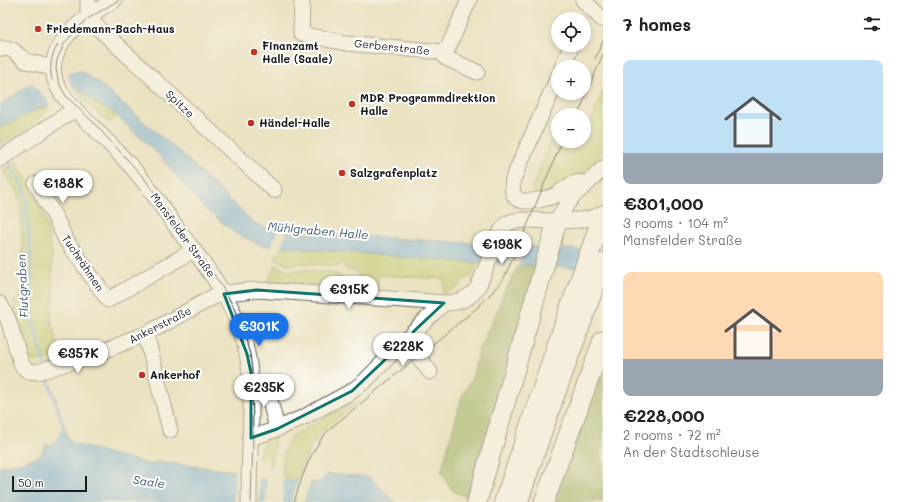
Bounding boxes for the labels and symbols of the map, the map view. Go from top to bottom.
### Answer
place label: Friedemann-Bach-Haus [46,21,175,36]
marker: Friedemann-Bach-Haus [33,24,43,34]
street label: Gerberstraße [353,35,431,58]
place label: Finanzamt Halle (Saale) [262,38,332,66]
marker: Finanzamt Halle (Saale) [249,47,259,57]
street label: Spitze [163,87,198,121]
place label: MDR Programmdirektion Halle [360,90,495,118]
marker: MDR Programmdirektion Halle [347,99,357,109]
place label: Händel-Halle [259,115,331,130]
marker: Händel-Halle [246,118,256,128]
place label: Salzgrafenplatz [350,165,437,180]
marker: Salzgrafenplatz [337,168,347,178]
pin: €188K [35,170,91,204]
street label: Mansfelder Straße [148,189,219,280]
water label: Mühlgraben Halle [267,218,369,242]
pin: €198K [474,231,530,265]
street label: Tuchrähmen [59,232,108,294]
water label: Flutgraben [12,253,32,318]
pin: €315K [321,276,377,310]
street label: Ankerstraße [126,302,194,347]
pin: €301K [231,313,287,347]
pin: €228K [375,333,431,367]
pin: €357K [50,340,106,374]
place label: Ankerhof [150,367,200,382]
marker: Ankerhof [137,370,147,380]
pin: €235K [236,374,292,408]
water label: Saale [132,471,166,491]
scale bar [12,474,87,493]

